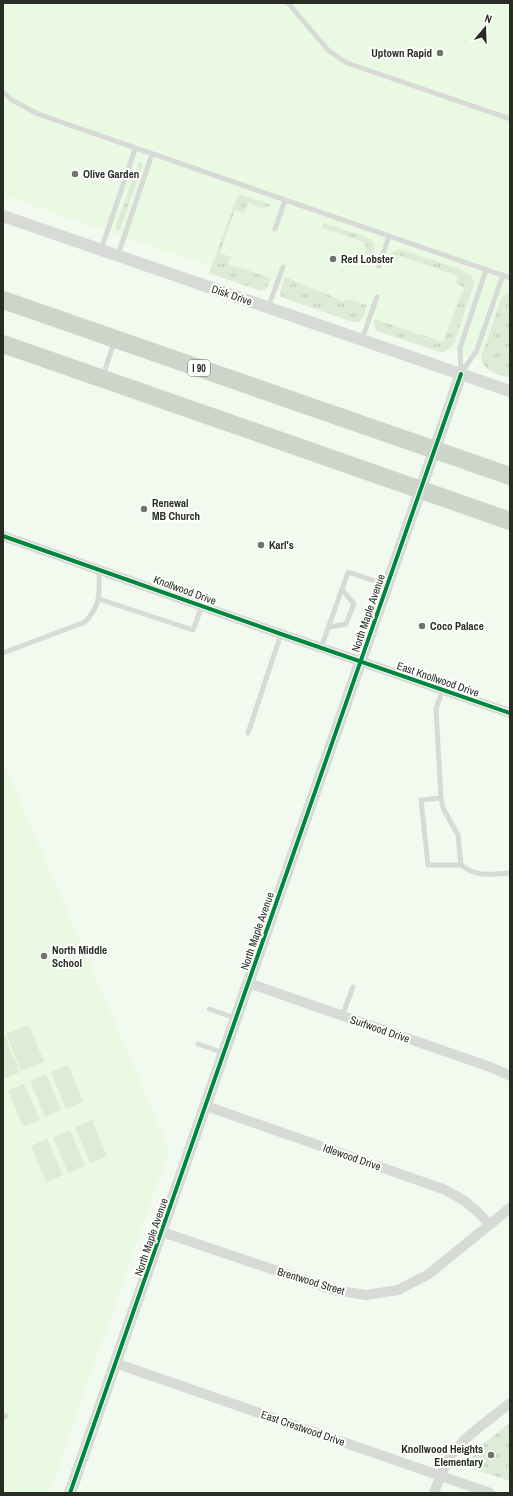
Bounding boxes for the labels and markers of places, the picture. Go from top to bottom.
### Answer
place label: Uptown Rapid [371,46,432,60]
marker: Uptown Rapid [435,48,445,58]
place label: Olive Garden [83,167,139,181]
marker: Olive Garden [70,169,80,179]
place label: Red Lobster [341,252,394,266]
marker: Red Lobster [328,254,338,264]
place label: Renewal MB Church [152,496,200,523]
marker: Renewal MB Church [139,504,149,514]
place label: Karl's [269,538,294,552]
marker: Karl's [256,540,266,550]
place label: Coco Palace [430,619,484,633]
marker: Coco Palace [417,621,427,631]
place label: North Middle School [52,943,107,970]
marker: North Middle School [39,951,49,961]
place label: Knollwood Heights Elementary [401,1442,483,1469]
marker: Knollwood Heights Elementary [486,1450,496,1460]

